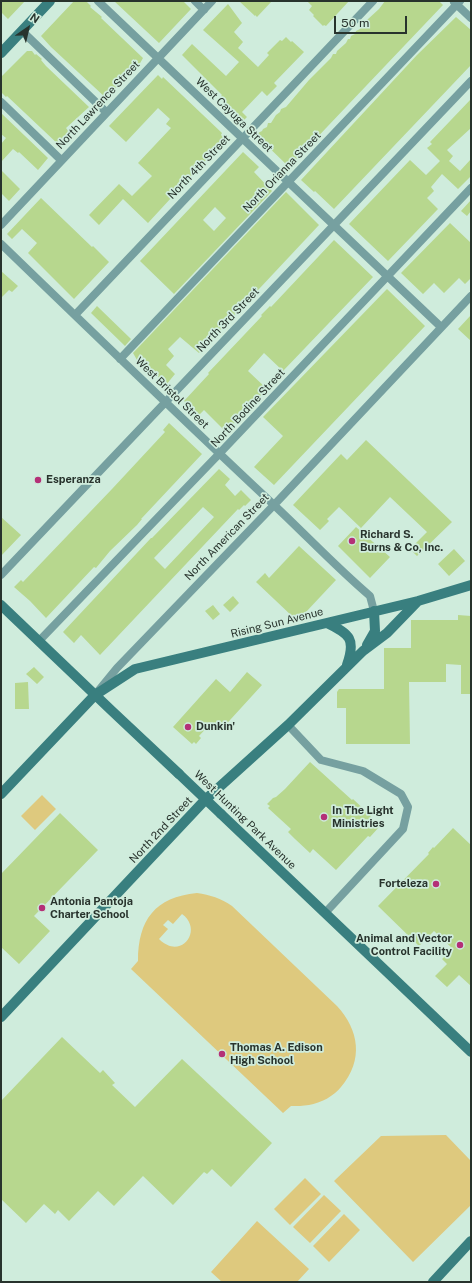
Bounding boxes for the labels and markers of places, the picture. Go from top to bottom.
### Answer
place label: Esperanza [46,473,101,487]
marker: Esperanza [33,475,43,485]
place label: Richard S. Burns & Co, Inc. [360,528,443,554]
marker: Richard S. Burns & Co, Inc. [347,536,357,546]
place label: Dunkin' [196,720,235,734]
marker: Dunkin' [183,722,193,732]
place label: In The Light Ministries [332,804,394,830]
marker: In The Light Ministries [319,812,329,822]
place label: Forteleza [379,877,428,891]
marker: Forteleza [431,879,441,889]
place label: Antonia Pantoja Charter School [50,895,133,921]
marker: Antonia Pantoja Charter School [37,903,47,913]
place label: Animal and Vector Control Facility [356,932,452,958]
marker: Animal and Vector Control Facility [455,940,465,950]
place label: Thomas A. Edison High School [230,1041,323,1067]
marker: Thomas A. Edison High School [217,1049,227,1059]

